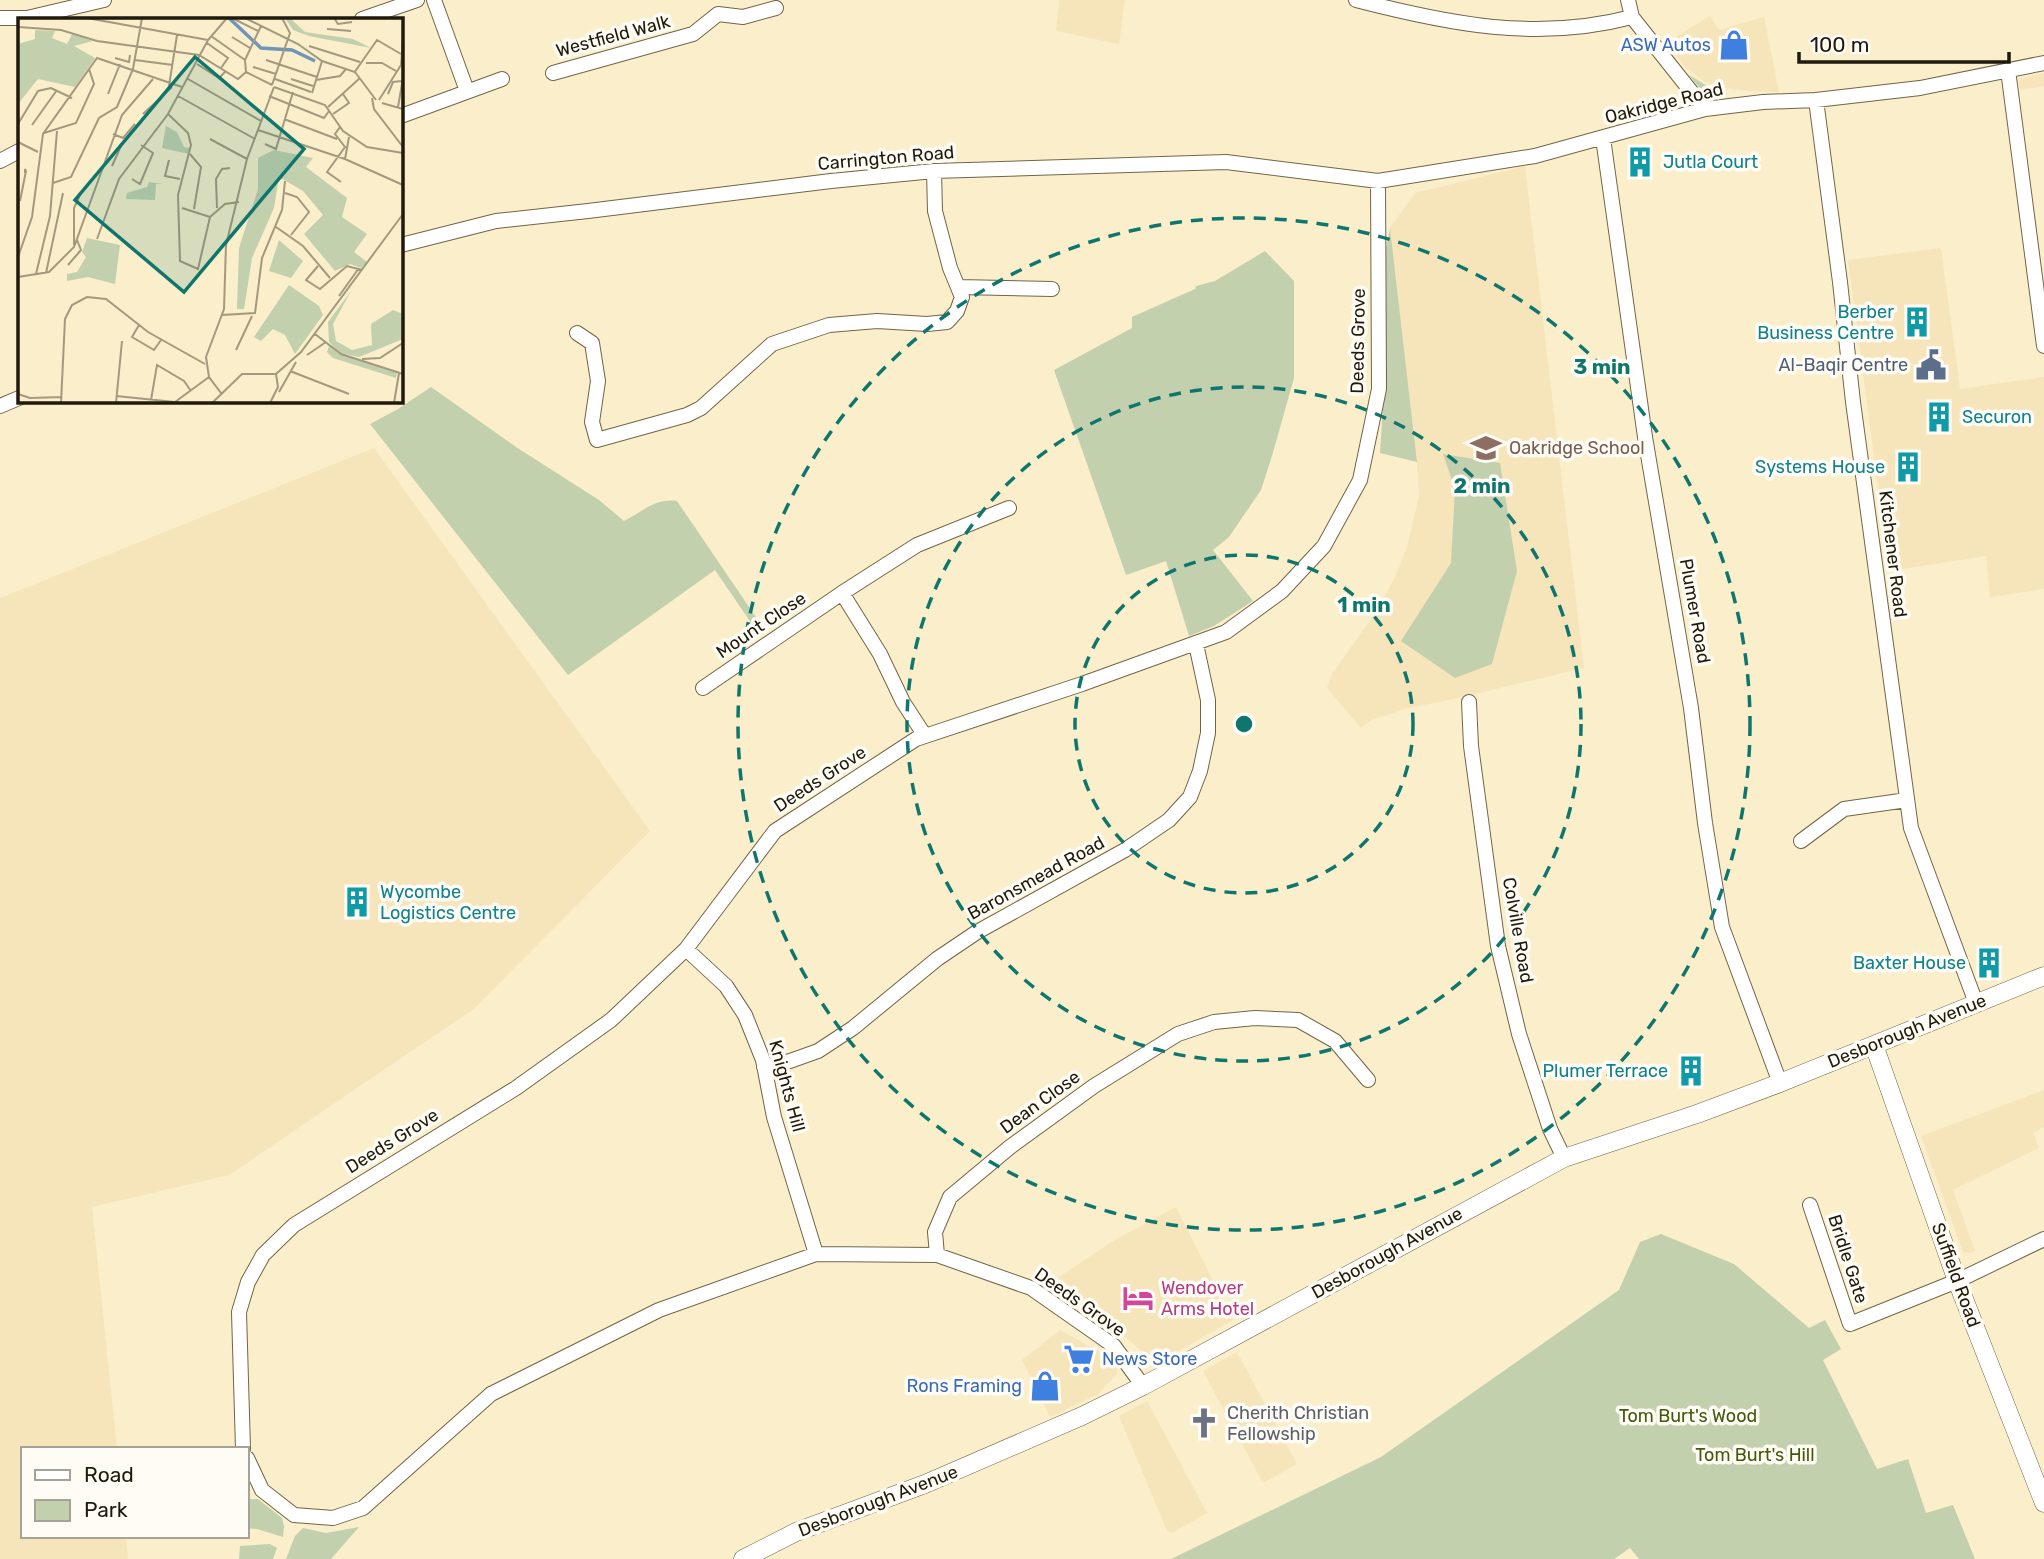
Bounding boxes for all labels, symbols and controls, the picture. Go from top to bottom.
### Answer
street label: Westfield Walk [554,10,673,62]
inset map [18,18,402,402]
scale bar [1799,21,2009,65]
shop icon: ASW Autos [1717,28,1751,62]
text: 100 m [1810,32,1869,57]
place label: ASW Autos [1621,34,1711,56]
street label: Oakridge Road [1603,78,1725,128]
street label: Carrington Road [817,141,955,175]
building icon: Jutla Court [1623,145,1657,179]
place label: Jutla Court [1663,151,1758,173]
street label: Deeds Grove [1346,288,1370,394]
place label: Berber Business Centre [1757,301,1894,344]
building icon: Berber Business Centre [1900,305,1934,339]
public building icon: Al-Baqir Centre [1914,348,1948,382]
text: 3 min [1573,354,1631,379]
place label: Al-Baqir Centre [1778,354,1908,376]
building icon: Securon [1922,400,1956,434]
place label: Securon [1962,406,2032,428]
school or university icon: Oakridge School [1469,431,1503,465]
place label: Oakridge School [1509,437,1645,459]
building icon: Systems House [1891,450,1925,484]
place label: Systems House [1755,456,1885,478]
text: 2 min [1454,473,1510,498]
street label: Kitchener Road [1874,489,1912,619]
street label: Plumer Road [1675,557,1715,665]
street label: Mount Close [712,587,810,663]
text: 1 min [1337,592,1391,617]
centre of rings [1232,712,1256,736]
street label: Deeds Grove [770,741,870,817]
street label: Baronsmead Road [964,831,1108,925]
street label: Colville Road [1498,875,1538,985]
place label: Wycombe Logistics Centre [380,881,516,924]
building icon: Wycombe Logistics Centre [340,885,374,919]
building icon: Baxter House [1972,946,2006,980]
place label: Baxter House [1853,952,1966,974]
street label: Desborough Avenue [1824,989,1990,1073]
street label: Knights Hill [764,1038,810,1134]
building icon: Plumer Terrace [1674,1054,1708,1088]
place label: Plumer Terrace [1543,1060,1668,1082]
street label: Dean Close [996,1066,1084,1138]
street label: Deeds Grove [341,1104,443,1178]
street label: Desborough Avenue [1308,1202,1466,1304]
street label: Bridle Gate [1823,1212,1873,1306]
street label: Suffield Road [1927,1220,1985,1330]
street label: Deeds Grove [1030,1263,1130,1341]
place label: Wendover Arms Hotel [1161,1277,1254,1320]
hotel icon: Wendover Arms Hotel [1121,1281,1155,1315]
supermarket icon: News Store [1062,1342,1096,1376]
place label: News Store [1102,1348,1197,1370]
shop icon: Rons Framing [1028,1369,1062,1403]
place label: Rons Framing [907,1375,1022,1397]
place label: Cherith Christian Fellowship [1227,1402,1369,1445]
park label: Tom Burt's Wood [1619,1405,1757,1427]
church icon: Cherith Christian Fellowship [1187,1406,1221,1440]
park label: Tom Burt's Hill [1695,1444,1815,1466]
legend [21,1447,248,1538]
street label: Desborough Avenue [795,1460,961,1542]
text: Road [84,1462,134,1487]
text: Park [84,1497,128,1522]

